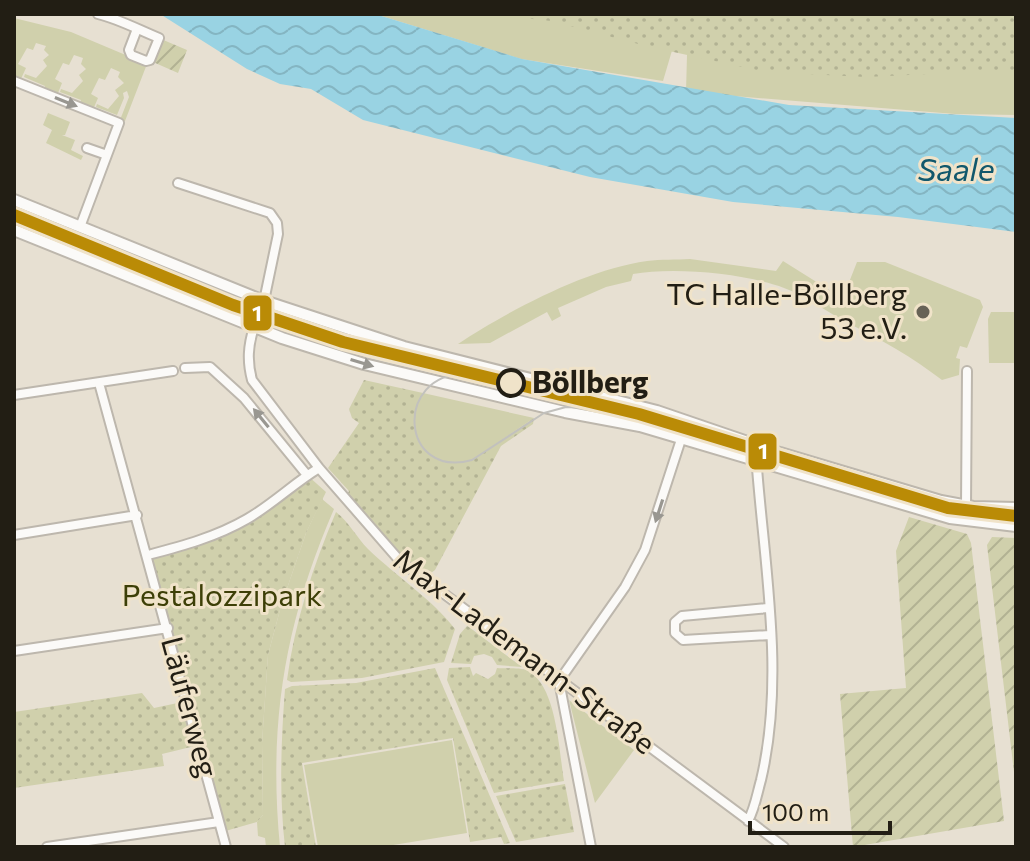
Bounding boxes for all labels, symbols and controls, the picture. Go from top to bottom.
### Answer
one-way arrow [54,96,78,109]
water label: Saale [917,148,995,188]
place label: TC Halle-Böllberg 53 e.V. [666,274,907,345]
line badge: 1 [242,294,273,332]
text: 1 [252,299,262,326]
marker: TC Halle-Böllberg 53 e.V. [914,303,932,321]
one-way arrow [350,357,374,370]
place label: Böllberg [532,362,649,399]
marker: Böllberg [497,369,525,397]
one-way arrow [253,409,270,429]
line badge: 1 [747,432,778,471]
text: 1 [758,437,768,464]
one-way arrow [652,500,664,524]
street label: Max-Lademann-Straße [387,540,664,760]
park label: Pestalozzipark [122,575,322,612]
street label: Läuferweg [155,632,228,781]
scale bar [750,785,890,835]
text: 100 m [762,797,829,826]

